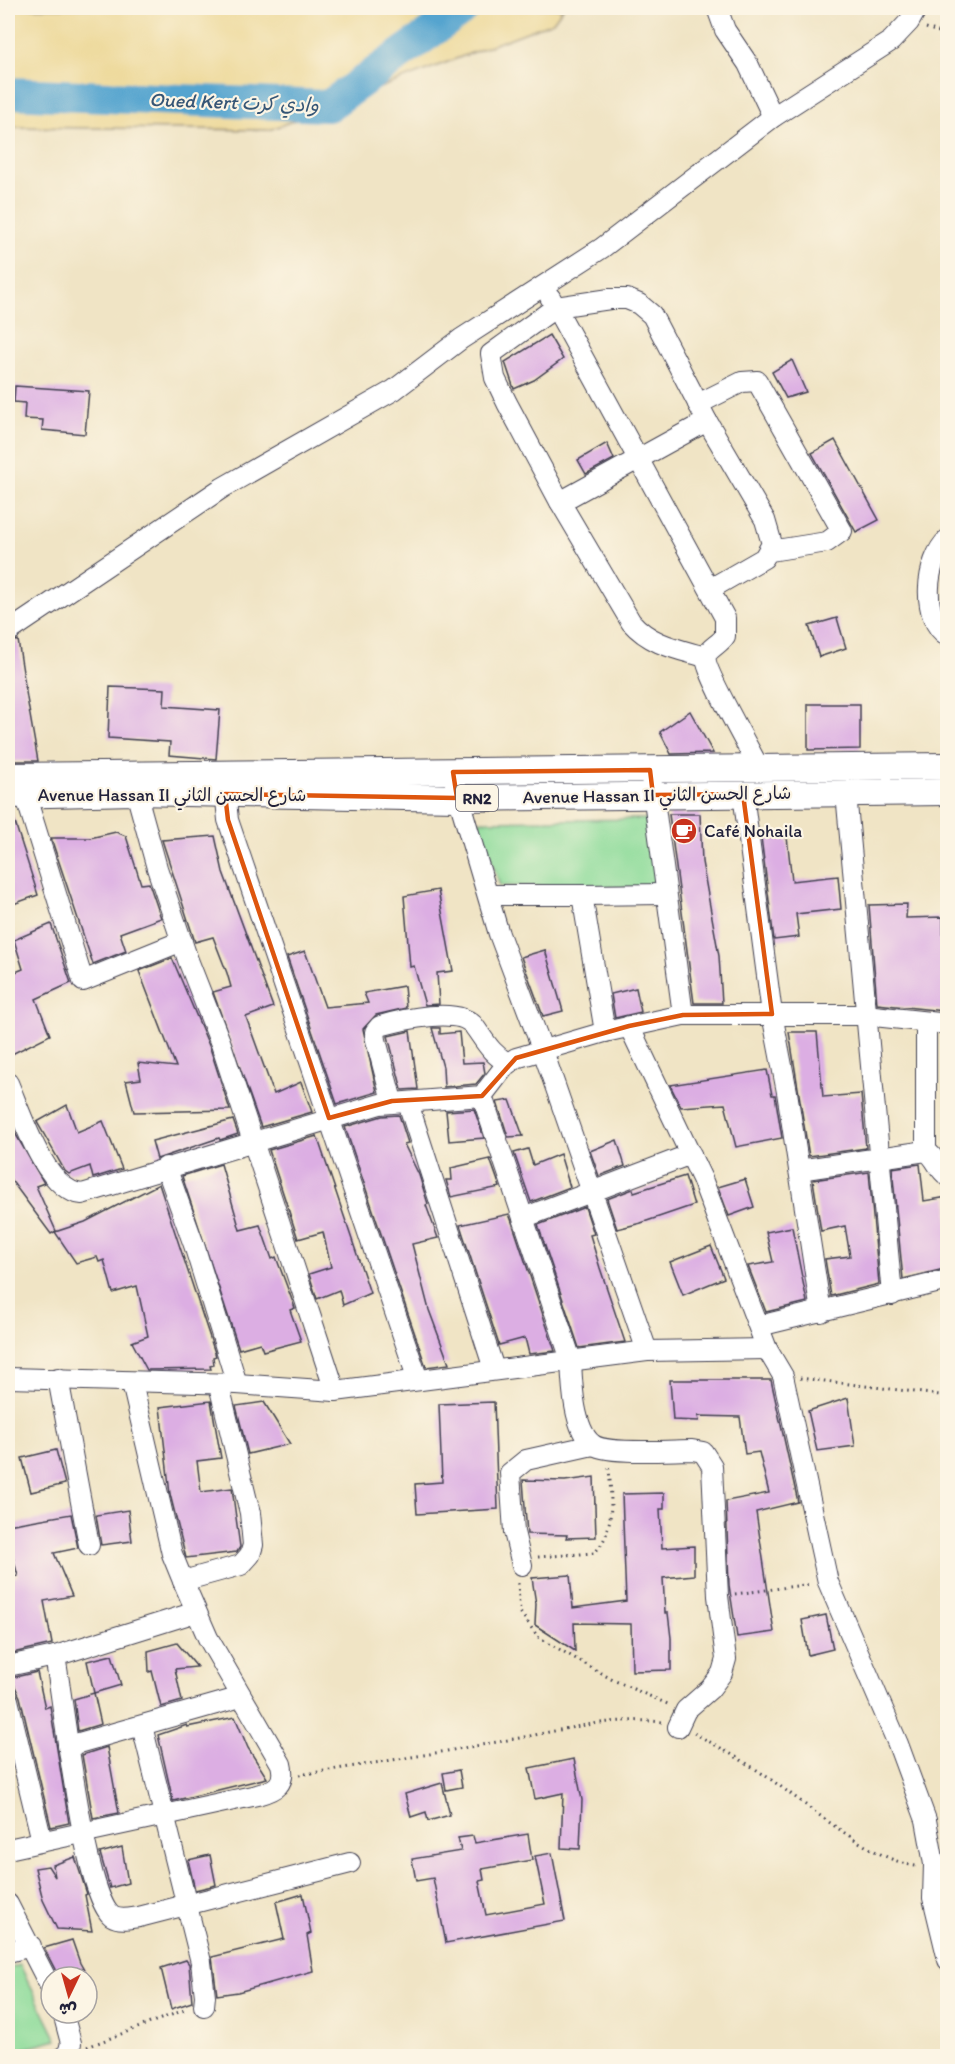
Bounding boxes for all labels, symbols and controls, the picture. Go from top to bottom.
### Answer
water label: Oued Kert وادي كرت [149,87,320,120]
street label: Avenue Hassan II شارع الحسن الثاني [522,782,792,813]
street label: Avenue Hassan II شارع الحسن الثاني [38,784,306,811]
road number: RN2 [456,785,498,811]
cafe icon: Café Nohaila [669,816,699,846]
place label: Café Nohaila [704,820,802,842]
north arrow [39,1965,99,2025]
text: ش [58,1999,77,2020]

